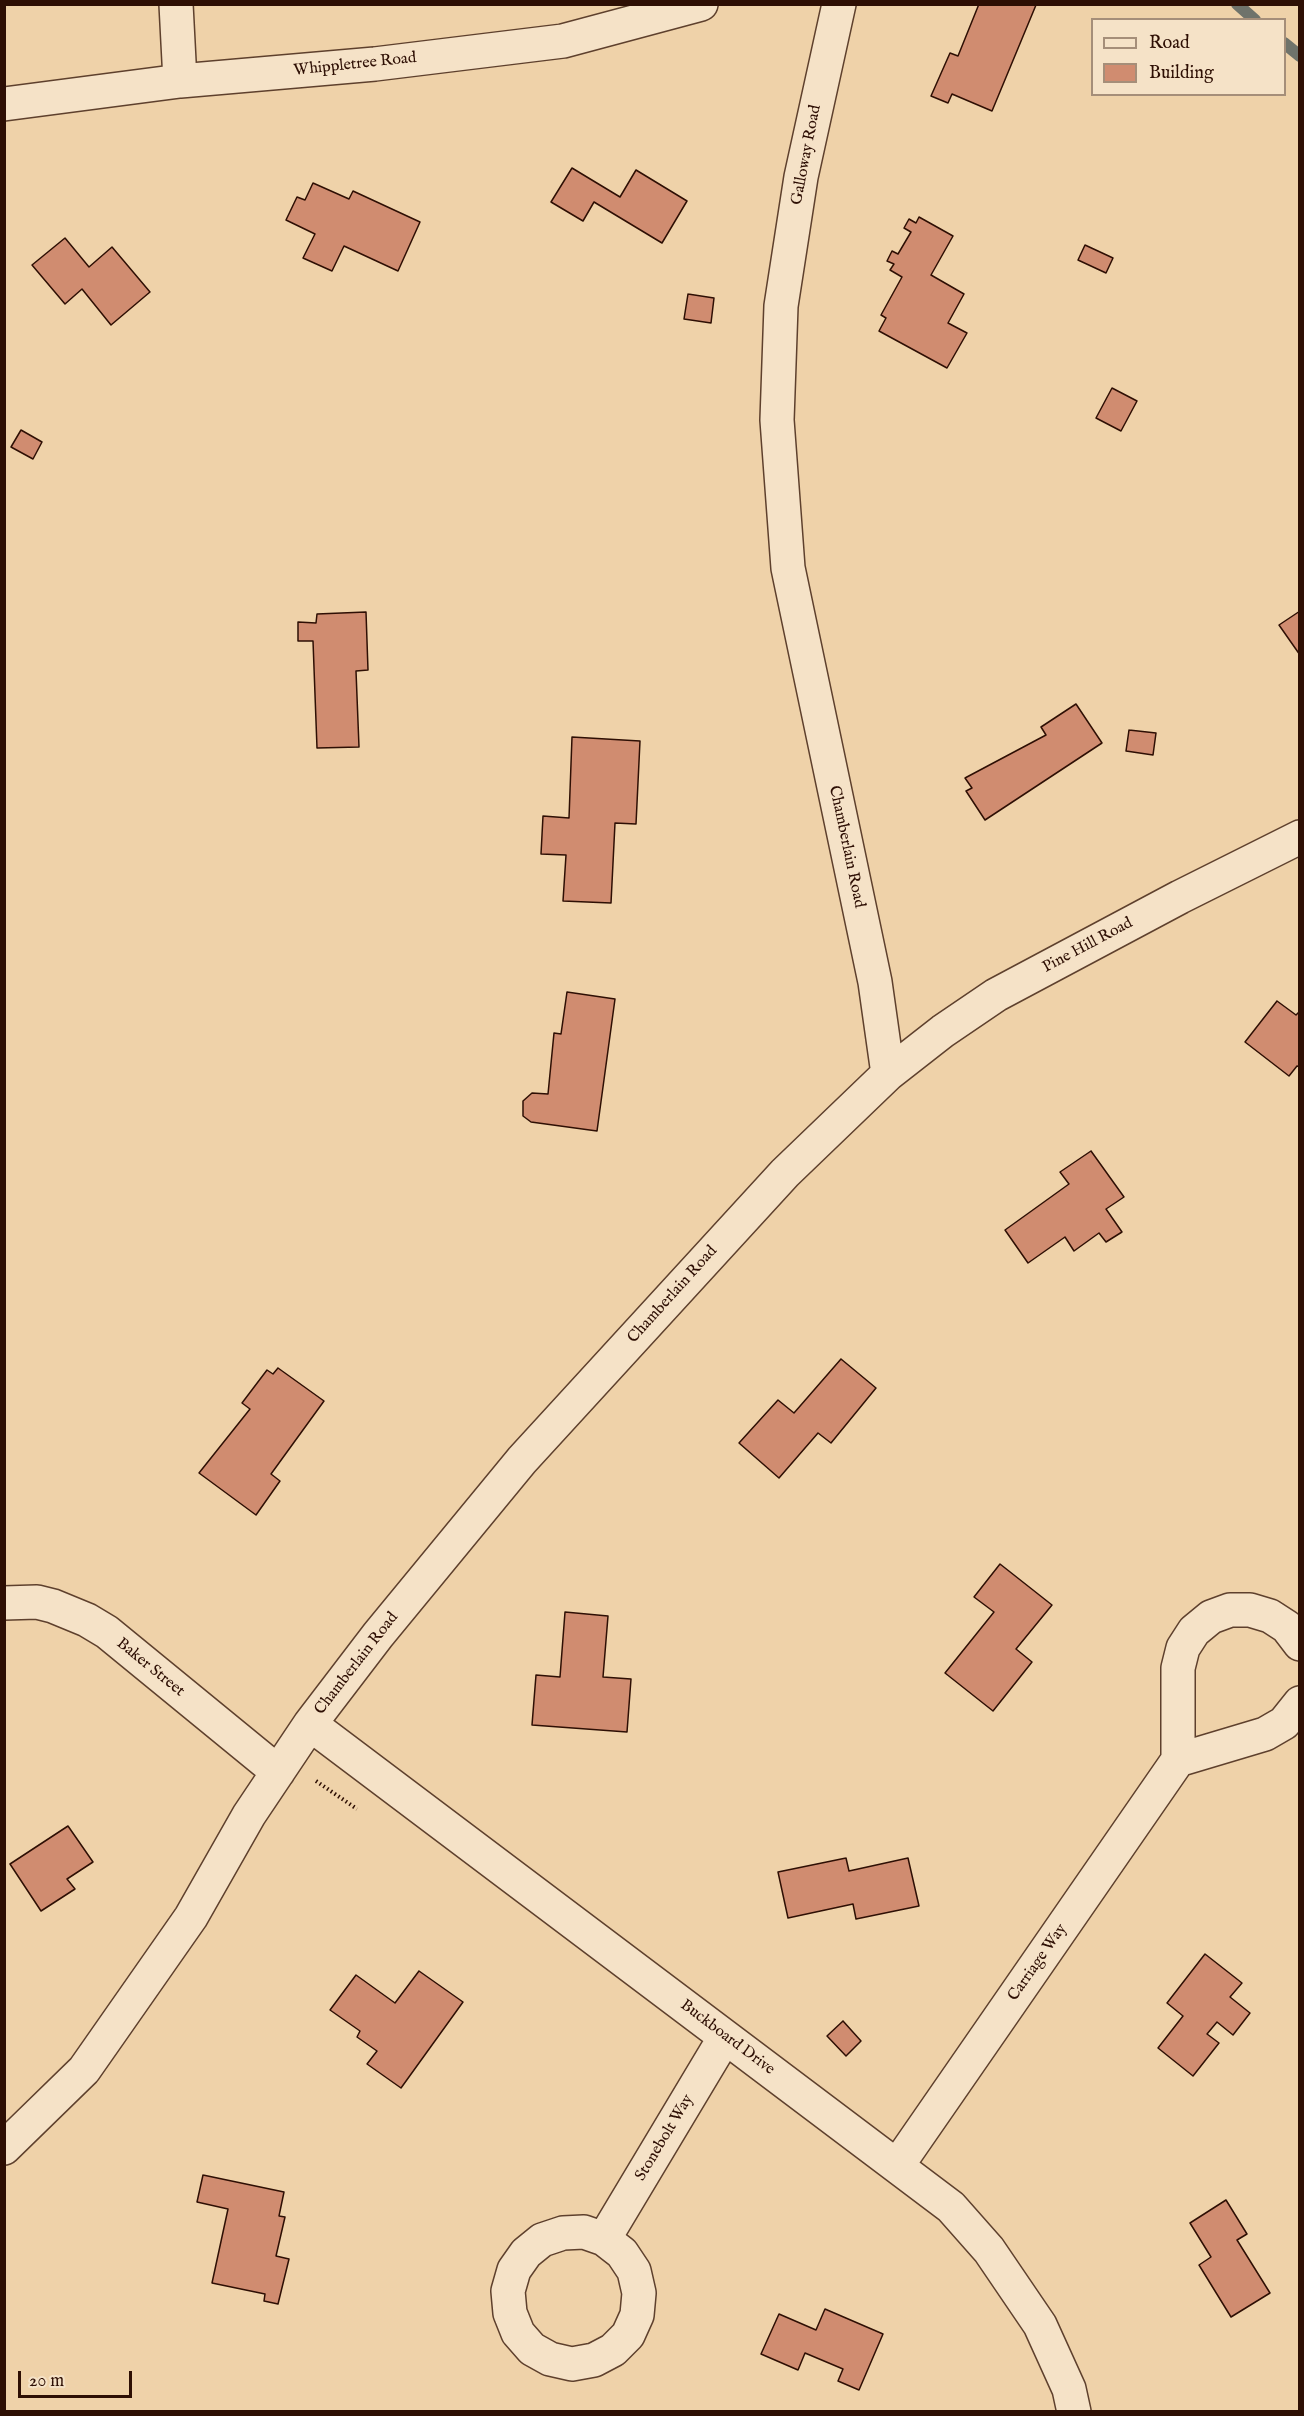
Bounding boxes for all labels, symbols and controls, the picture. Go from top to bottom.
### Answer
legend [1091,18,1286,96]
text: Road [1149,32,1190,55]
street label: Whippletree Road [293,49,417,81]
text: Building [1149,62,1214,85]
street label: Galloway Road [788,103,826,207]
street label: Chamberlain Road [824,784,868,910]
street label: Pine Hill Road [1040,914,1136,978]
street label: Chamberlain Road [624,1242,722,1348]
street label: Chamberlain Road [311,1609,403,1719]
street label: Baker Street [112,1635,188,1701]
street label: Carriage Way [1004,1921,1072,2005]
street label: Buckboard Drive [676,1996,778,2080]
street label: Stonebolt Way [632,2091,698,2185]
scale bar [21,2359,135,2397]
text: 20 m [29,2370,64,2393]

